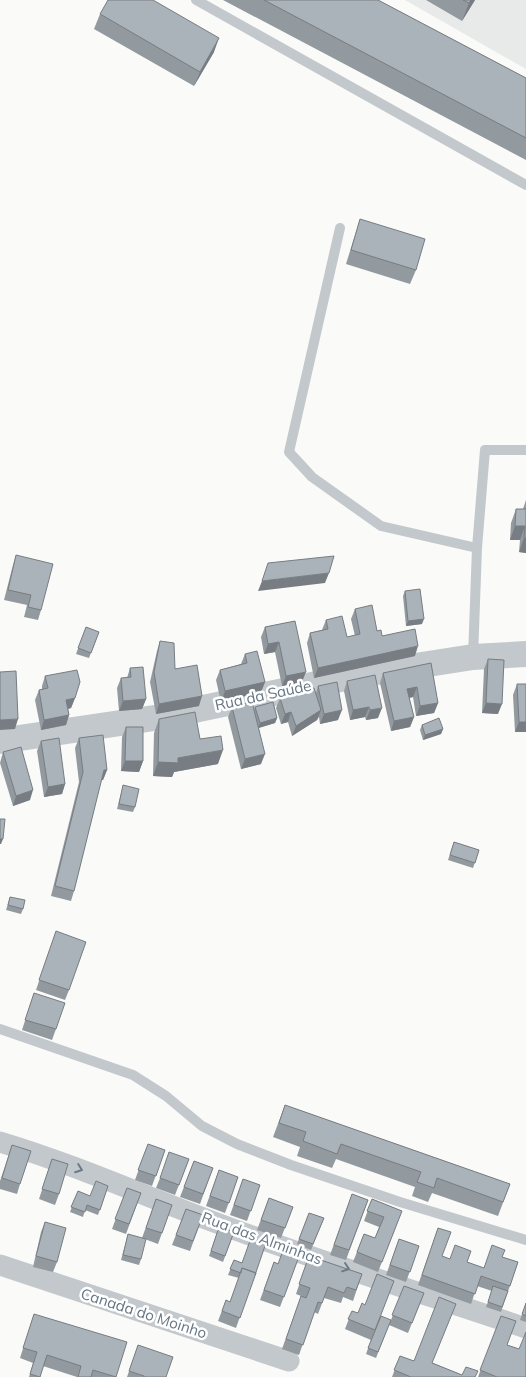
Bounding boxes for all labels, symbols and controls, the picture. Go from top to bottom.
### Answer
street label: Rua da Saúde [213,676,313,714]
one-way arrow [74,1163,83,1173]
street label: Rua das Alminhas [199,1207,325,1269]
one-way arrow [342,1262,350,1272]
street label: Canada do Moinho [79,1284,209,1342]

